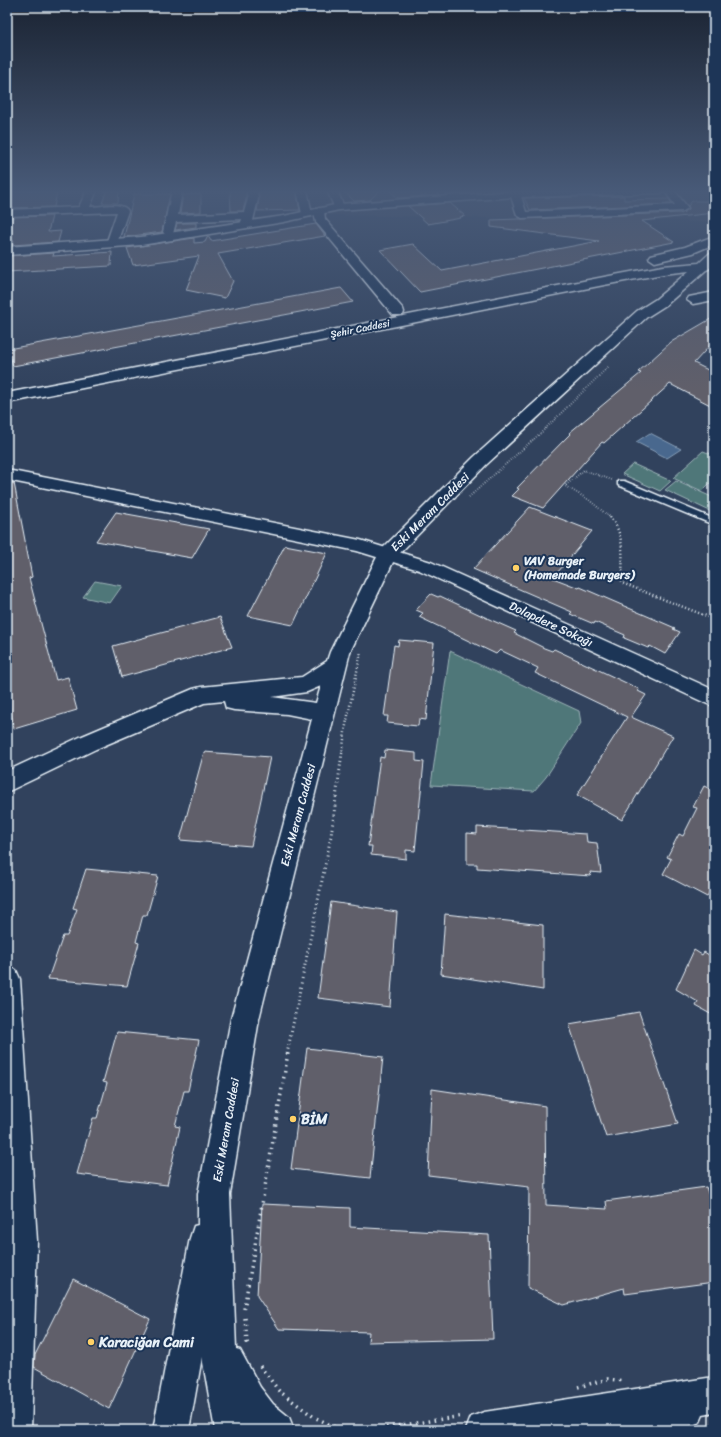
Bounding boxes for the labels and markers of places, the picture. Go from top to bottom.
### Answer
place label: VAV Burger (Homemade Burgers) [524,550,635,586]
marker: VAV Burger (Homemade Burgers) [511,563,521,573]
place label: BİM [301,1107,328,1132]
marker: BİM [288,1114,298,1124]
place label: Karaciğan Cami [98,1330,195,1355]
marker: Karaciğan Cami [86,1337,96,1347]

